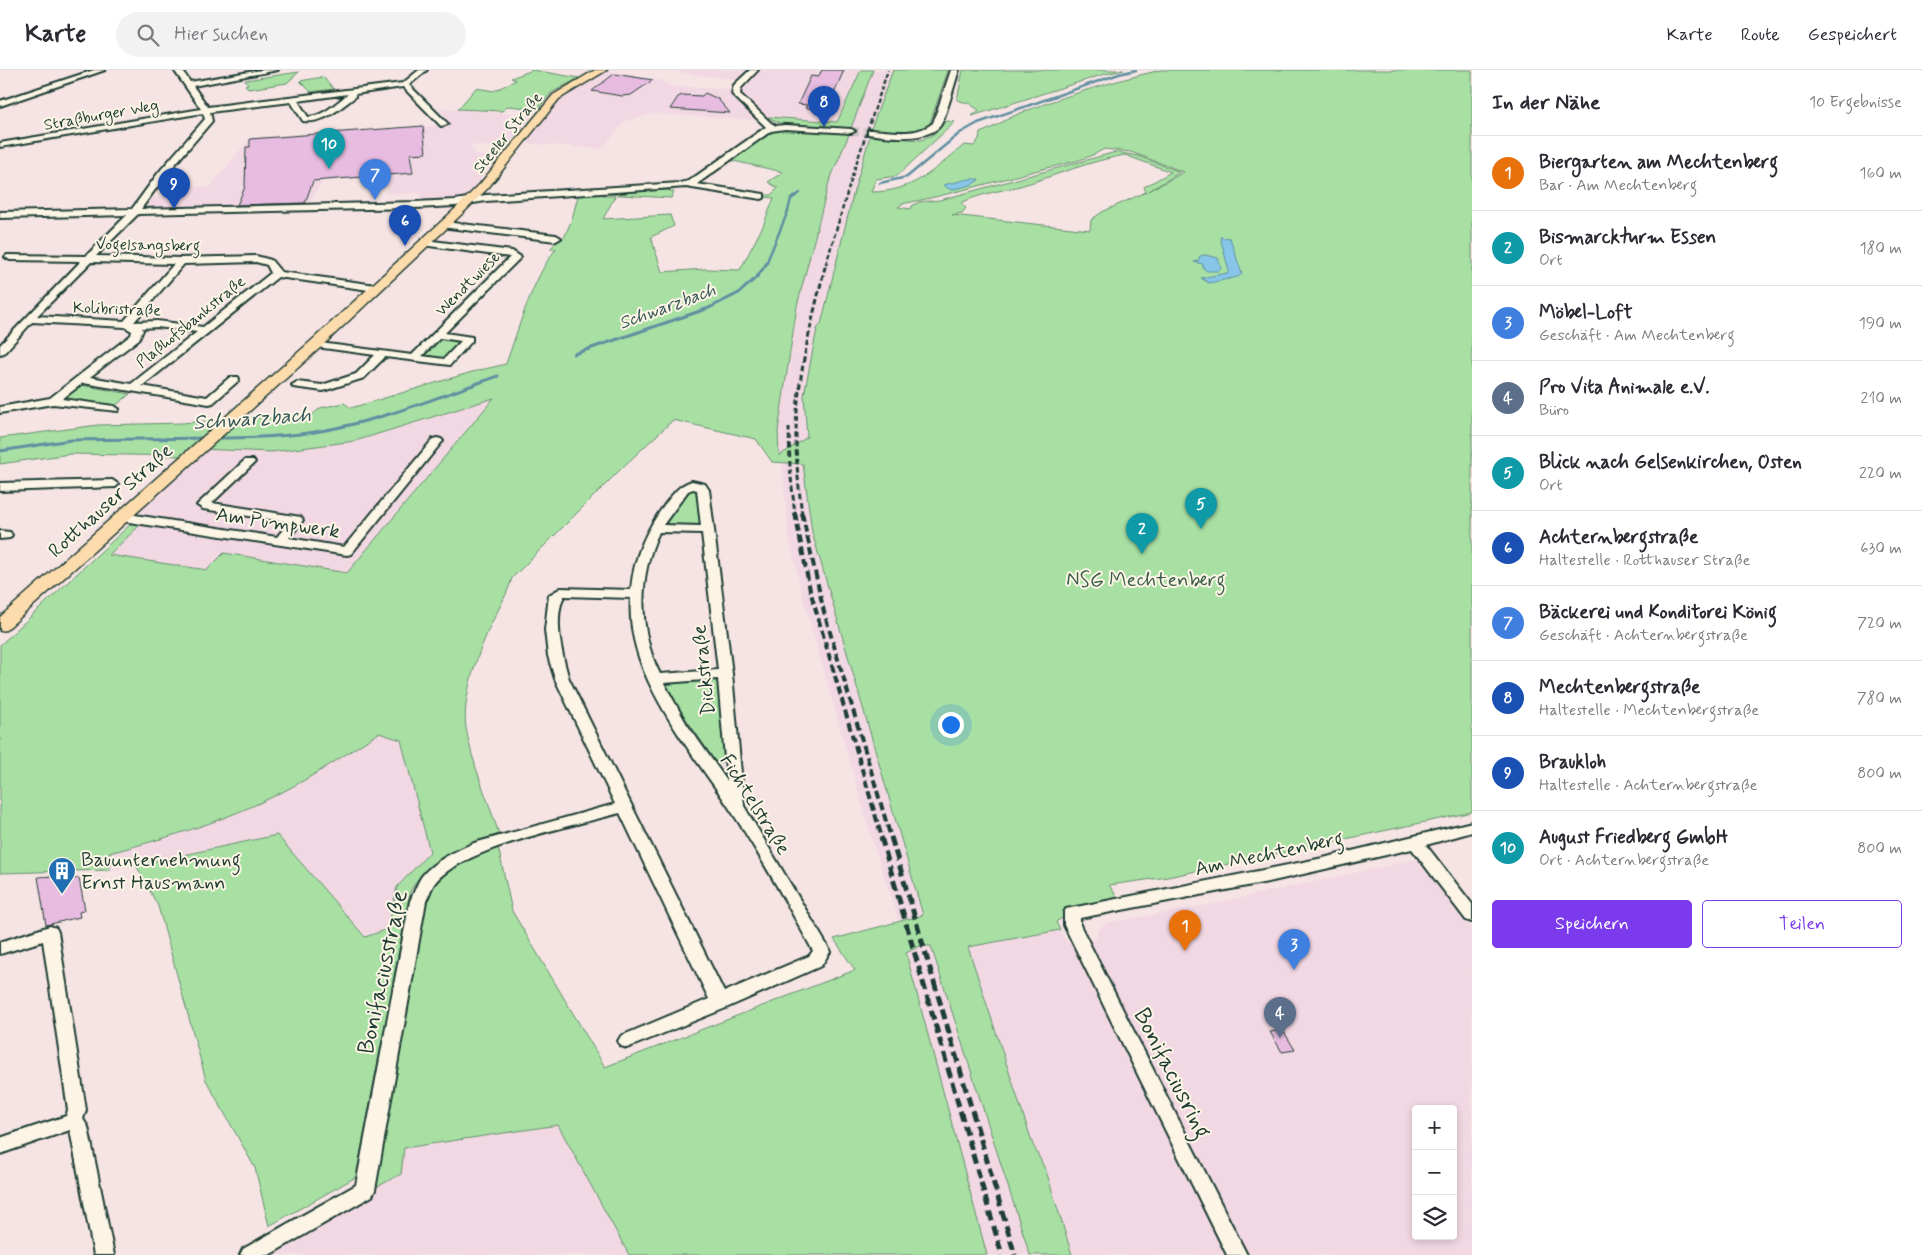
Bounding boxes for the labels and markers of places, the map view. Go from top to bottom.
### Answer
pin: 8 [808,86,840,127]
pin: 10 [313,128,345,169]
pin: 7 [359,159,391,200]
pin: 9 [158,168,190,209]
pin: 6 [389,205,421,246]
pin: 5 [1185,488,1217,529]
pin: 2 [1126,513,1158,554]
place label: Bauunternehmung Ernst Hausmann [81,847,241,897]
building icon: Bauunternehmung Ernst Hausmann [47,856,77,895]
pin: 1 [1169,910,1201,951]
pin: 3 [1278,929,1310,970]
pin: 4 [1264,997,1296,1038]

